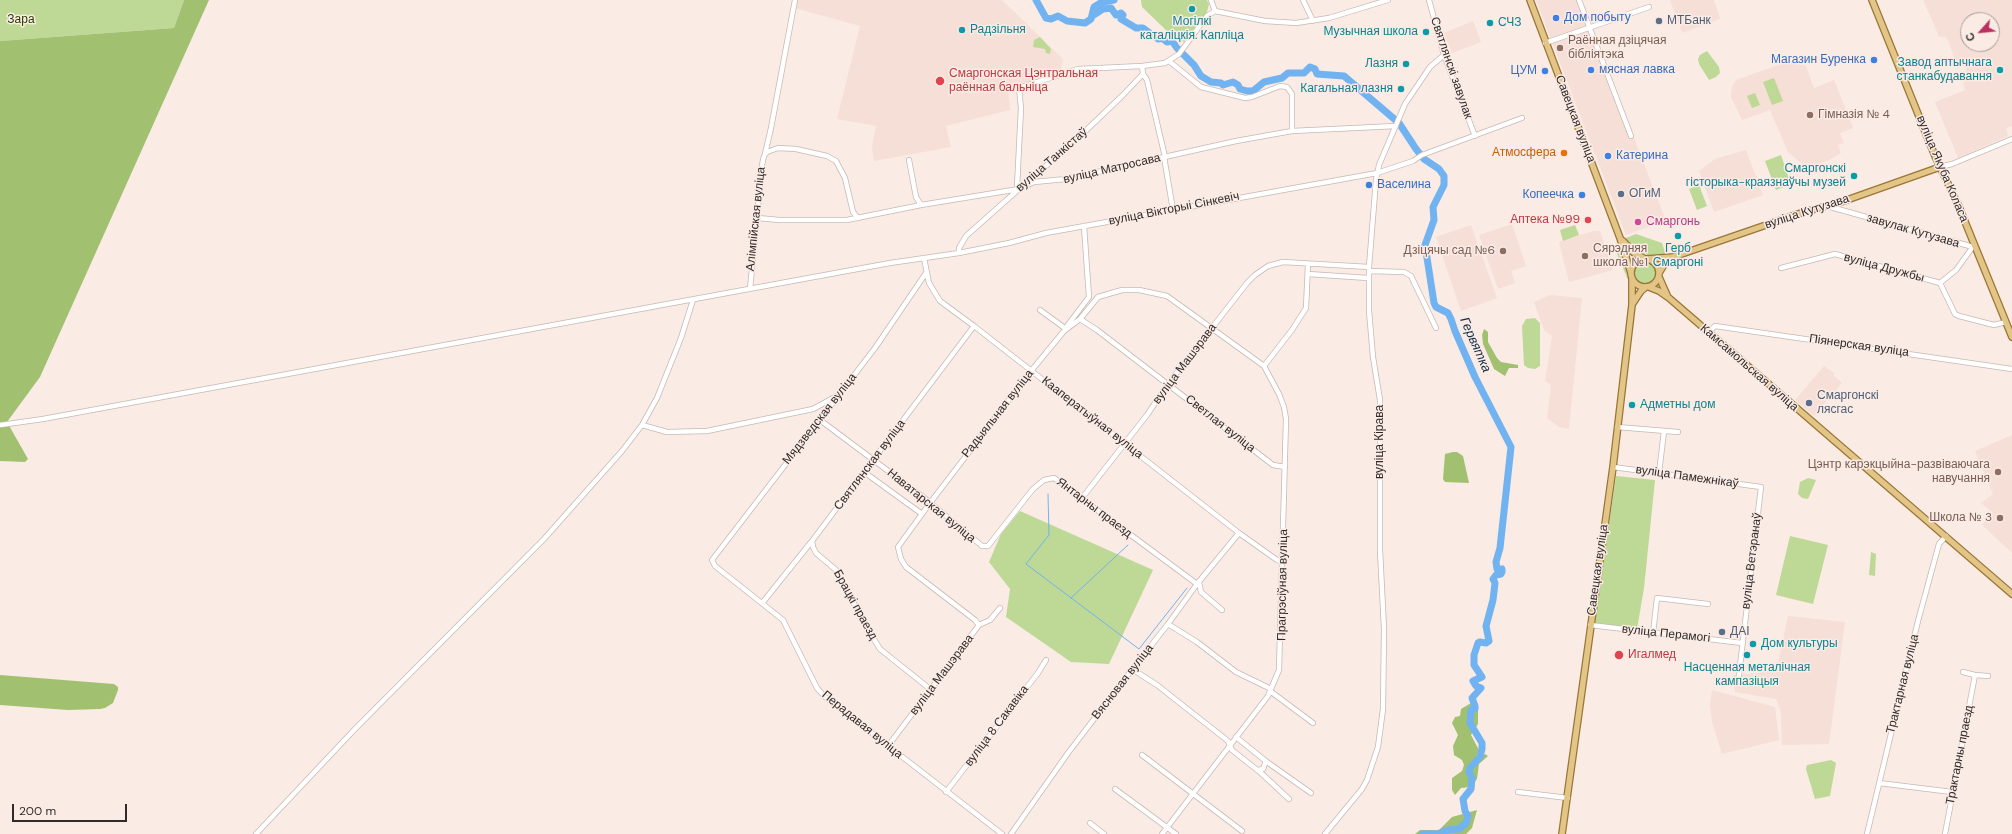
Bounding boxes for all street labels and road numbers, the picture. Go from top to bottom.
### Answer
street label: Святлянскі завулак [1427,15,1475,121]
street label: Савецкая вуліца [1552,73,1598,165]
street label: вуліца Якуба Коласа [1913,113,1971,225]
street label: вуліца Танкістаў [1013,125,1091,195]
street label: вуліца Матросава [1062,151,1162,187]
street label: Алімпійская вуліца [743,166,769,272]
street label: вуліца Вікторыі Сінкевіч [1107,189,1241,229]
street label: вуліца Кутузава [1763,192,1851,232]
street label: завулак Кутузава [1865,211,1961,251]
street label: вуліца Дружбы [1842,250,1926,286]
street label: вуліца Машэрава [1150,321,1220,407]
street label: Камсамольская вуліца [1697,321,1801,415]
street label: Піянерская вуліца [1808,332,1910,360]
street label: Радыяльная вуліца [959,367,1037,461]
street label: Мядзведская вуліца [780,371,860,467]
street label: Кааператыўная вуліца [1038,374,1146,462]
street label: Светлая вуліца [1182,392,1258,456]
street label: вуліца Кірава [1373,405,1387,479]
street label: Святлянская вуліца [831,417,909,513]
street label: вуліца Памежнікаў [1635,463,1739,491]
street label: Наватарская вуліца [884,466,978,546]
street label: Янтарны праезд [1053,475,1135,541]
street label: вуліца Ветэранаў [1739,512,1765,610]
street label: Савецкая вуліца [1584,523,1612,617]
street label: Прагрэсіўная вуліца [1275,529,1291,641]
street label: Брацкі праезд [830,568,880,642]
street label: вуліца Перамогі [1621,622,1711,646]
street label: вуліца Машэрава [907,632,977,718]
street label: Трактарная вуліца [1884,633,1922,735]
street label: Вясновая вуліца [1089,642,1157,722]
street label: вуліца 8 Сакавіка [962,683,1032,769]
street label: Перадавая вуліца [819,688,905,762]
street label: Трактарны праезд [1943,704,1977,806]

